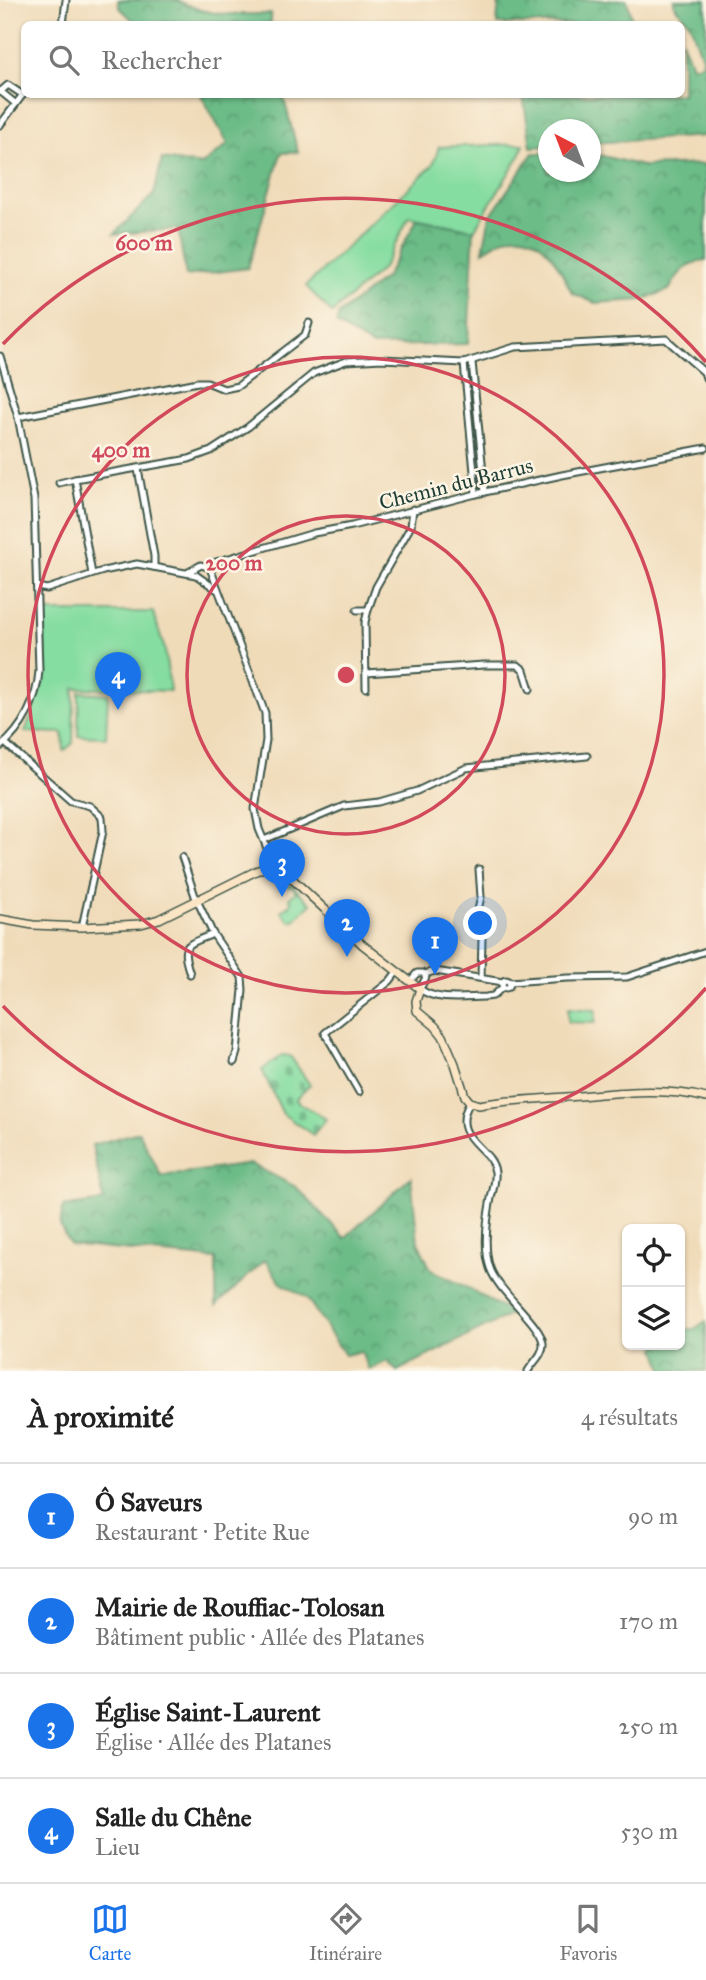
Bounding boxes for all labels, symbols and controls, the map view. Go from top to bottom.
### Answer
search box [21,21,685,98]
icon: search [45,41,83,79]
text: Rechercher [101,44,222,76]
north arrow [538,119,601,182]
text: 600 m [115,230,173,256]
text: 400 m [92,437,151,463]
street label: Chemin du Barrus [376,452,536,516]
text: 200 m [206,550,263,576]
pin: 4 [95,652,141,710]
centre of rings [334,663,358,687]
pin: 3 [259,839,305,897]
pin: 2 [324,899,370,957]
your location [463,906,497,940]
pin: 1 [412,917,458,975]
map controls [622,1224,685,1350]
button: locate [622,1224,685,1287]
button: layers [622,1287,685,1350]
text: À proximité [28,1399,174,1435]
text: 4 résultats [581,1403,678,1431]
text: Ô Saveurs [95,1486,202,1518]
text: 1 [46,1502,56,1530]
text: 90 m [628,1502,678,1530]
text: Restaurant · Petite Rue [95,1518,310,1546]
text: Mairie de Rouffiac-Tolosan [95,1591,385,1623]
text: 2 [45,1607,57,1635]
text: 170 m [619,1607,678,1635]
text: Bâtiment public · Allée des Platanes [95,1623,424,1651]
text: Église Saint-Laurent [95,1696,320,1728]
text: 3 [46,1712,56,1740]
text: 250 m [618,1712,678,1740]
text: Église · Allée des Platanes [95,1728,331,1756]
text: Salle du Chêne [95,1801,252,1833]
text: 4 [45,1817,57,1845]
text: 530 m [620,1817,678,1845]
text: Lieu [95,1833,140,1861]
tab: Carte [89,1900,131,1965]
tab: Itinéraire [309,1900,382,1965]
tab: Favoris [560,1900,617,1965]

